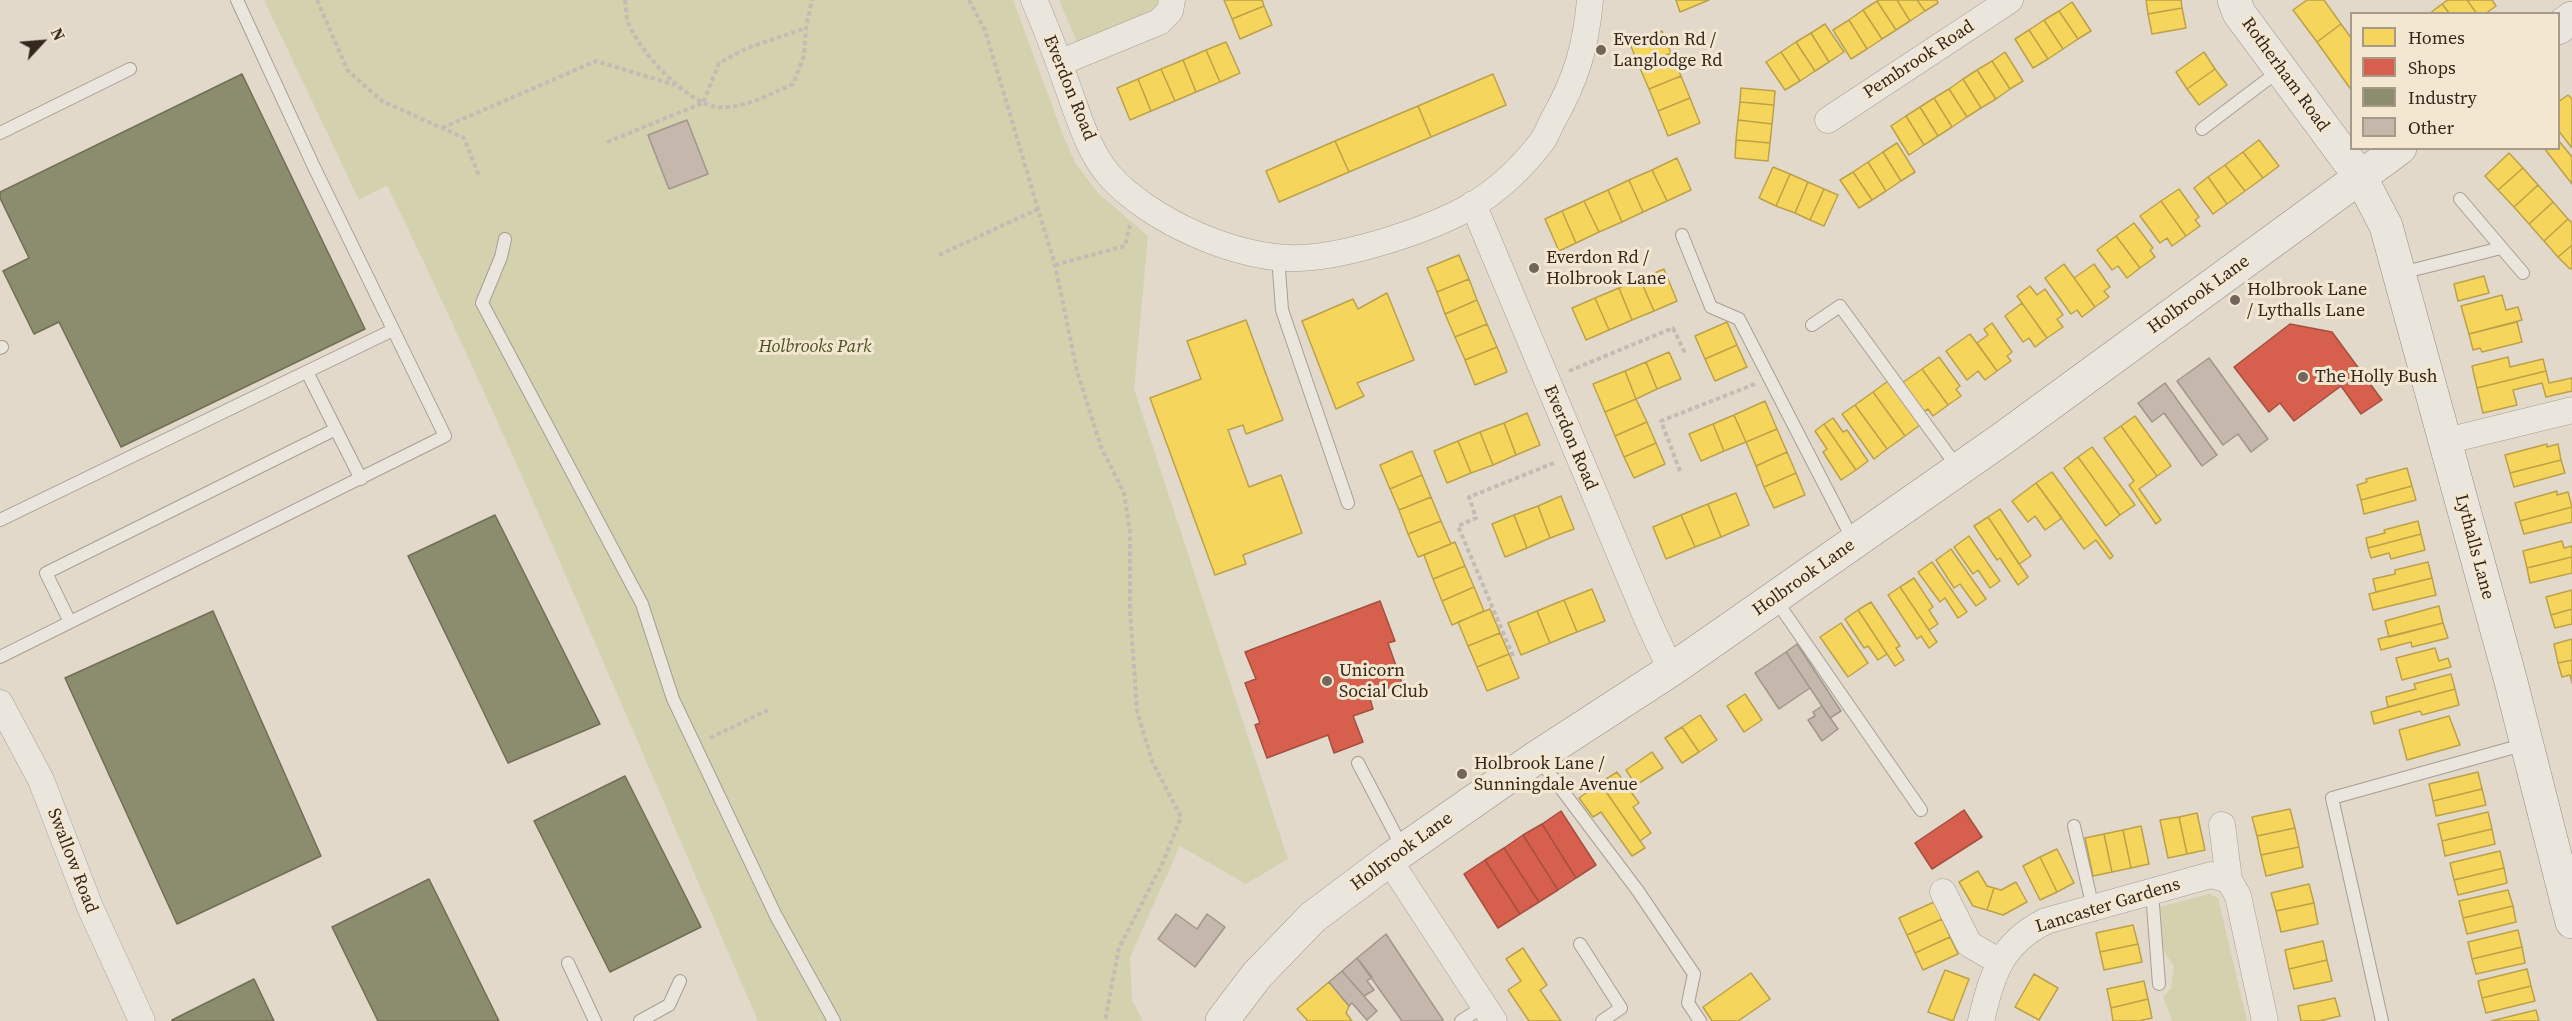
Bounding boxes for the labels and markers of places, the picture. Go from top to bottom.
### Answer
place label: Everdon Rd / Langlodge Rd [1613,29,1722,72]
marker: Everdon Rd / Langlodge Rd [1594,43,1608,57]
place label: Everdon Rd / Holbrook Lane [1546,247,1666,290]
marker: Everdon Rd / Holbrook Lane [1527,261,1541,275]
place label: Holbrook Lane / Lythalls Lane [2247,279,2367,322]
marker: Holbrook Lane / Lythalls Lane [2228,293,2242,307]
place label: The Holly Bush [2315,366,2437,388]
marker: The Holly Bush [2296,370,2310,384]
place label: Unicorn Social Club [1339,660,1428,702]
marker: Unicorn Social Club [1320,674,1334,688]
place label: Holbrook Lane / Sunningdale Avenue [1474,753,1638,795]
marker: Holbrook Lane / Sunningdale Avenue [1455,767,1469,781]

